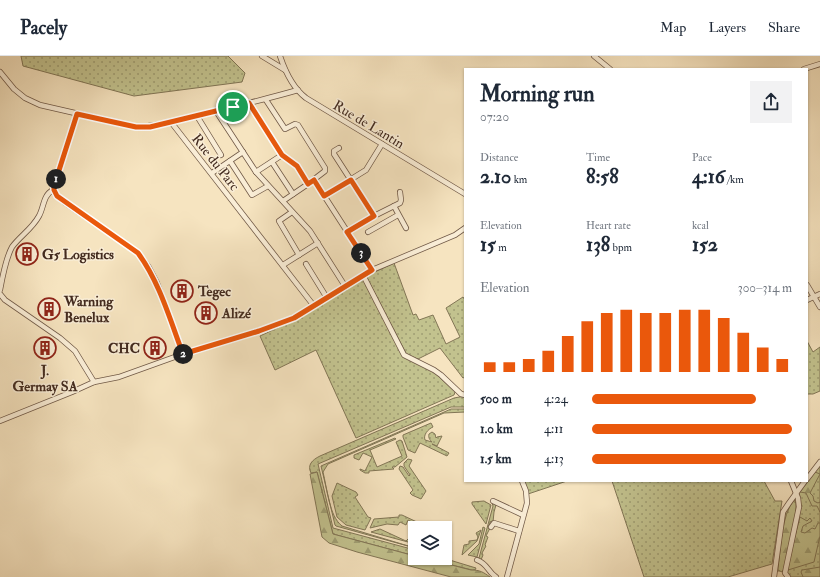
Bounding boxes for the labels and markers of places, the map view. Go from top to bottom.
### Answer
pin [216,90,250,124]
pin: 1 [46,169,66,189]
building icon: G5 Logistics [14,241,40,267]
pin: 3 [351,243,371,263]
place label: G5 Logistics [42,246,114,264]
building icon: Tegec [169,278,195,304]
place label: Tegec [197,283,231,301]
place label: Warning Benelux [63,293,114,326]
building icon: Warning Benelux [36,296,62,322]
building icon: Alizé [193,300,219,326]
place label: Alizé [221,305,252,322]
building icon: J. Germay SA [32,335,58,361]
building icon: CHC [142,335,168,361]
place label: CHC [108,340,140,357]
pin: 2 [173,344,193,364]
place label: J. Germay SA [12,362,78,396]

